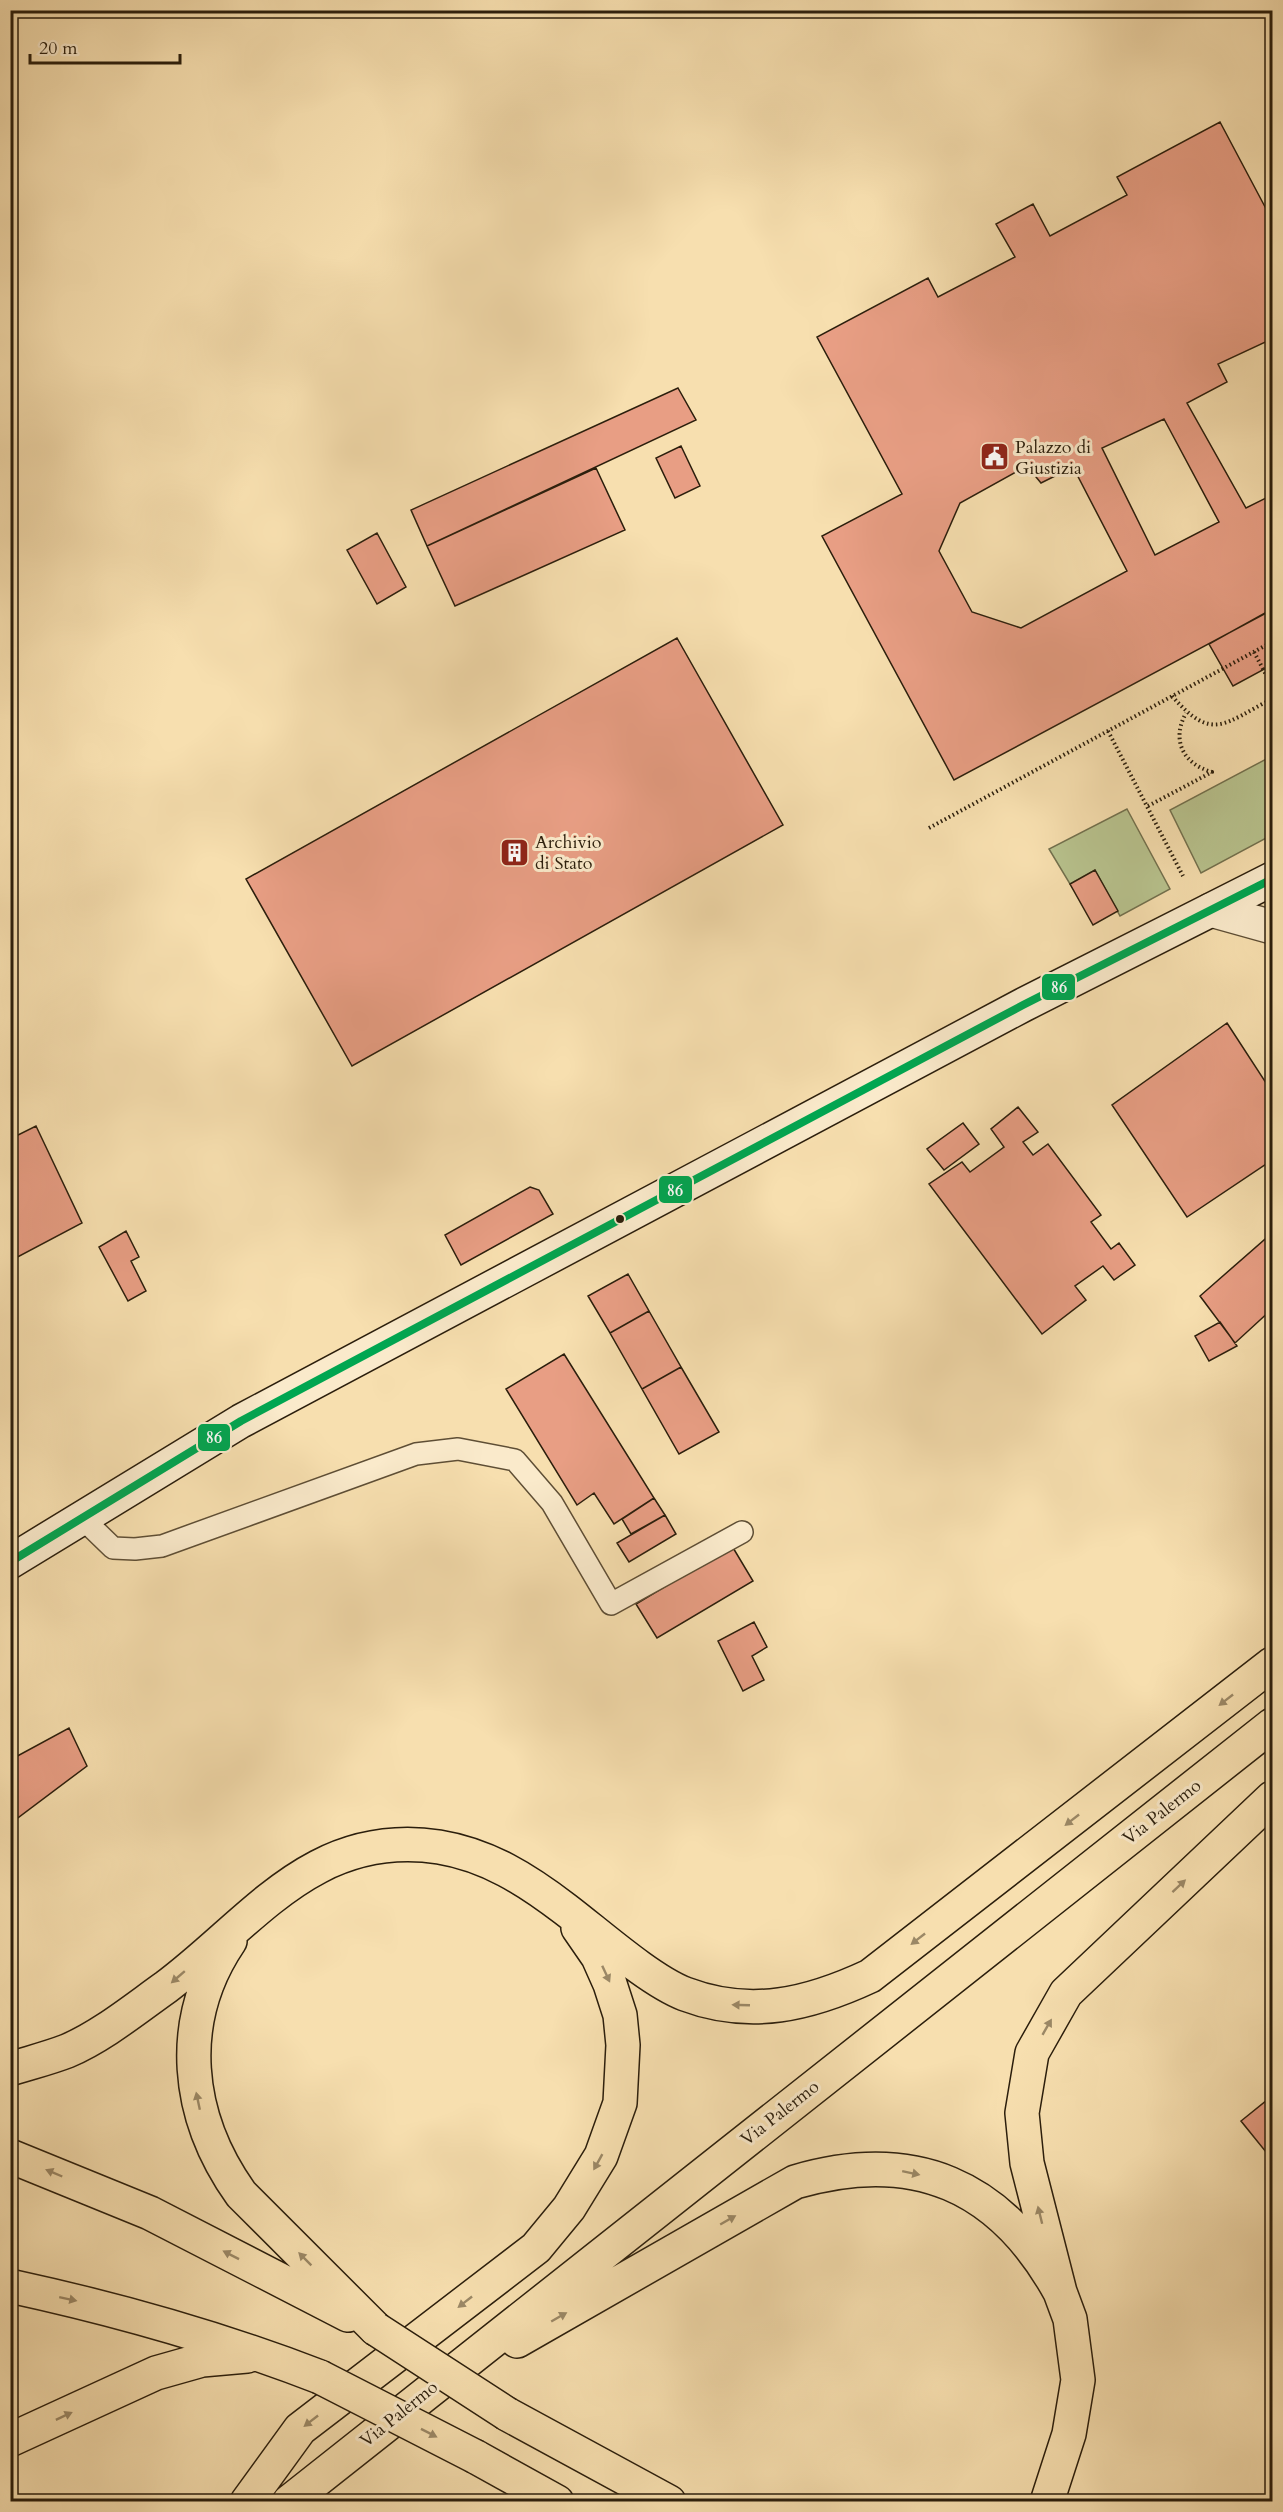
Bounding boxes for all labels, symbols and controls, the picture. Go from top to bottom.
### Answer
scale bar [30,27,180,65]
text: 20 m [39,36,78,61]
place label: Palazzo di Giustizia [1015,435,1091,481]
public building icon: Palazzo di Giustizia [978,441,1010,473]
place label: Archivio di Stato [535,830,602,876]
building icon: Archivio di Stato [498,836,530,868]
line badge: 86 [1041,973,1076,1001]
text: 86 [1051,977,1067,999]
line badge: 86 [658,1175,693,1204]
text: 86 [667,1180,683,1202]
unlabelled marker [614,1213,626,1225]
line badge: 86 [197,1423,231,1452]
text: 86 [206,1427,222,1449]
one-way arrow [1219,1694,1234,1706]
street label: Via Palermo [1117,1773,1207,1851]
one-way arrow [1064,1813,1080,1826]
one-way arrow [1172,1879,1187,1893]
one-way arrow [910,1933,926,1945]
one-way arrow [601,1965,610,1982]
one-way arrow [170,1970,186,1983]
one-way arrow [732,2001,751,2010]
one-way arrow [1042,2018,1052,2035]
street label: Via Palermo [735,2074,825,2152]
one-way arrow [193,2091,202,2110]
one-way arrow [592,2154,603,2170]
one-way arrow [45,2168,63,2177]
one-way arrow [902,2169,921,2178]
one-way arrow [1035,2206,1045,2225]
one-way arrow [720,2215,737,2225]
one-way arrow [222,2250,239,2260]
one-way arrow [297,2252,312,2266]
one-way arrow [58,2294,77,2304]
one-way arrow [458,2296,474,2308]
one-way arrow [551,2312,568,2322]
street label: Via Palermo [355,2375,443,2453]
one-way arrow [55,2411,72,2420]
one-way arrow [303,2415,319,2428]
one-way arrow [420,2428,437,2438]

